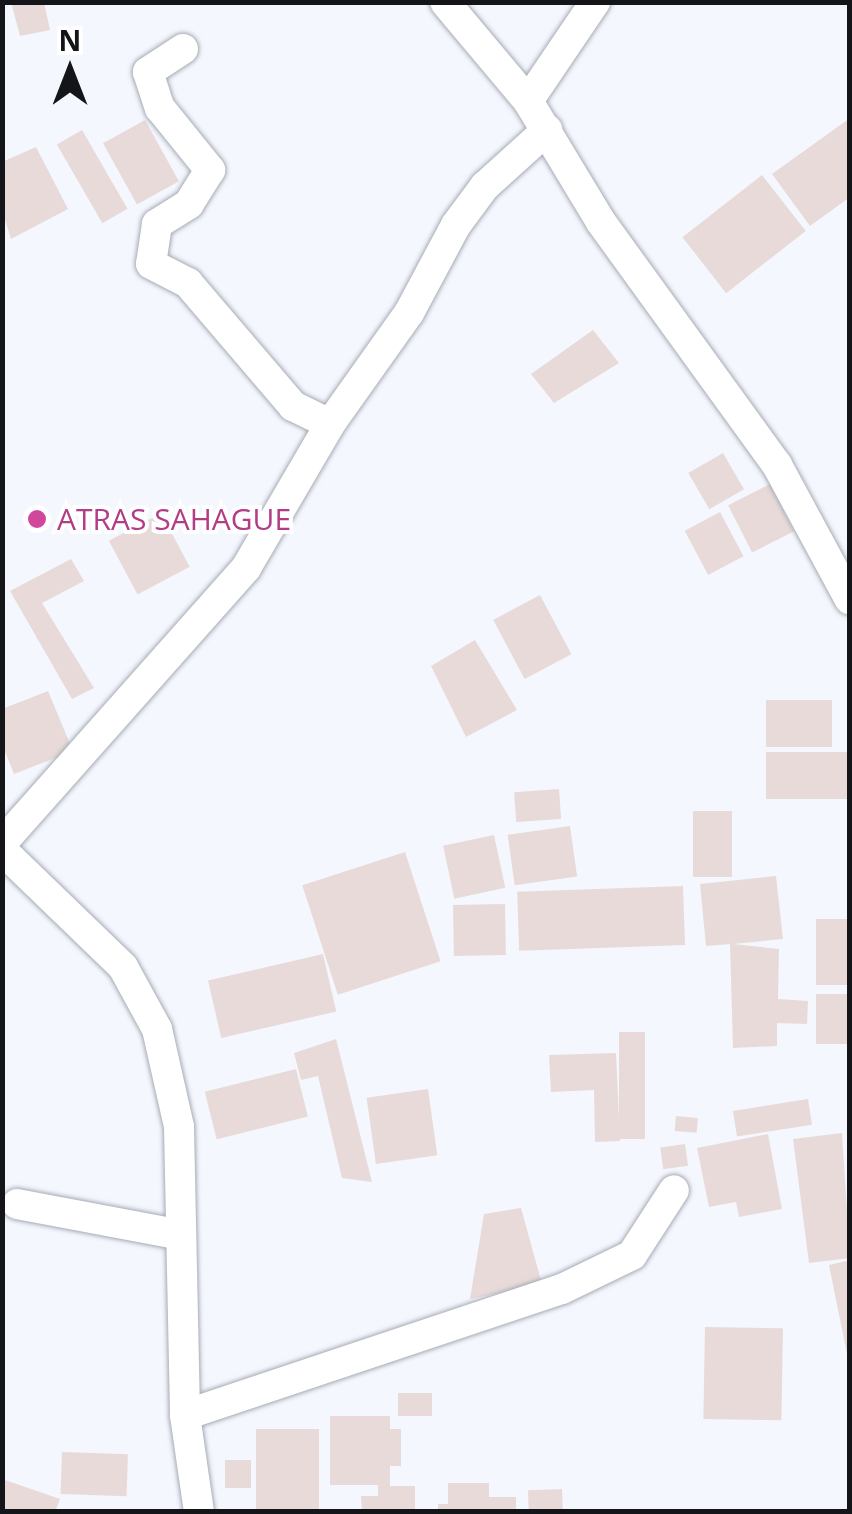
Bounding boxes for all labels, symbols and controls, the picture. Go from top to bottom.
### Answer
north arrow [20,20,120,120]
text: N [59,21,81,59]
place label: ATRAS SAHAGUE [57,501,291,537]
marker: ATRAS SAHAGUE [26,508,48,530]

